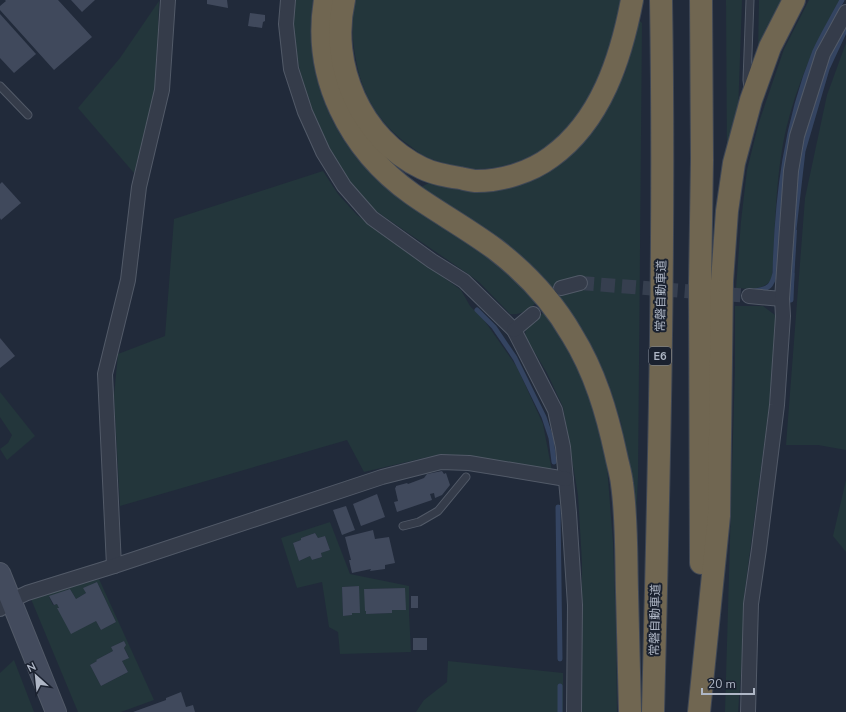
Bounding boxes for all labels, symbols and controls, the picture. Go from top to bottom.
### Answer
street label: 常磐自動車道 [652,260,670,332]
road number: E6 [649,347,671,365]
street label: 常磐自動車道 [646,584,664,656]
north arrow [16,656,56,696]
text: N [25,659,39,676]
scale bar [702,670,754,696]
text: 20 m [708,676,736,692]

